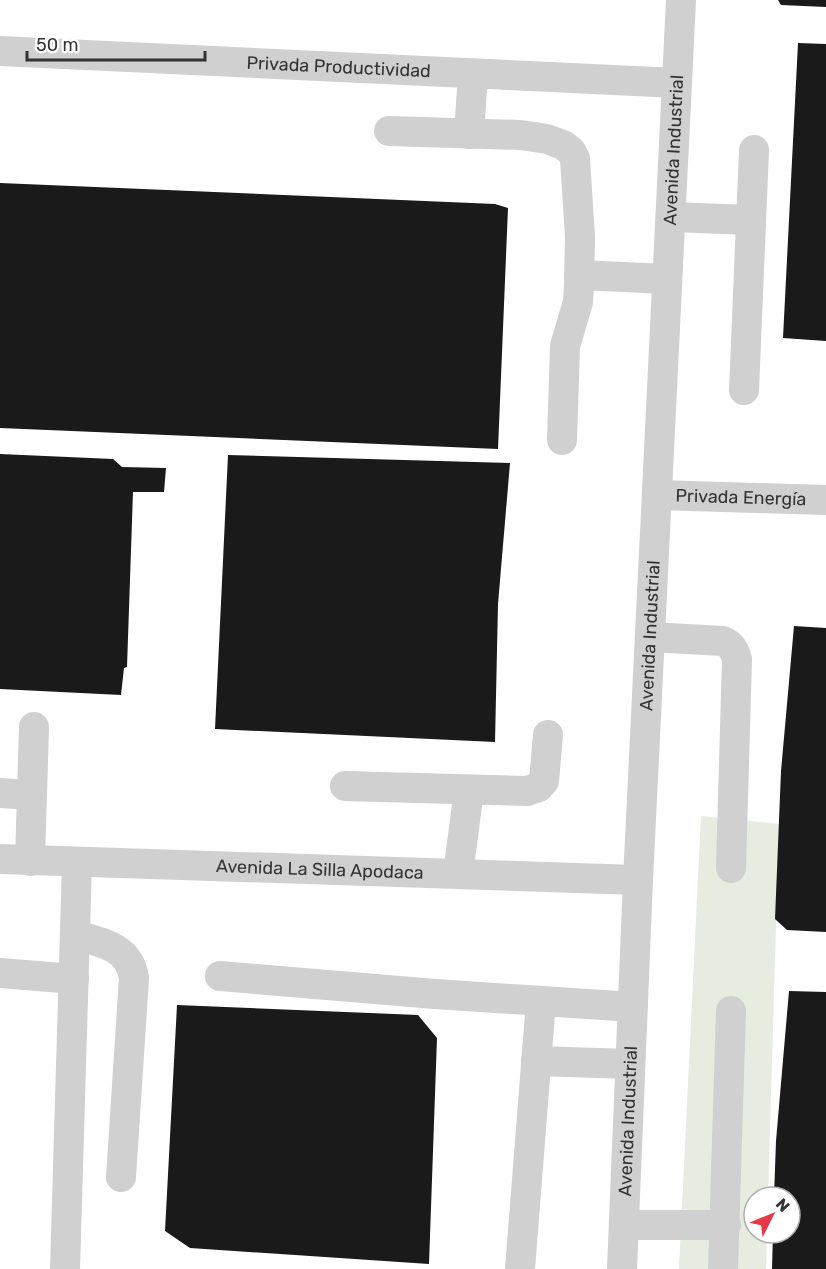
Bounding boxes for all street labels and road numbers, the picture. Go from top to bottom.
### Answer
street label: Privada Productividad [246,52,431,82]
street label: Avenida Industrial [659,74,688,226]
street label: Privada Energía [675,485,807,510]
street label: Avenida Industrial [635,560,665,711]
street label: Avenida La Silla Apodaca [216,855,424,884]
street label: Avenida Industrial [614,1045,642,1197]

